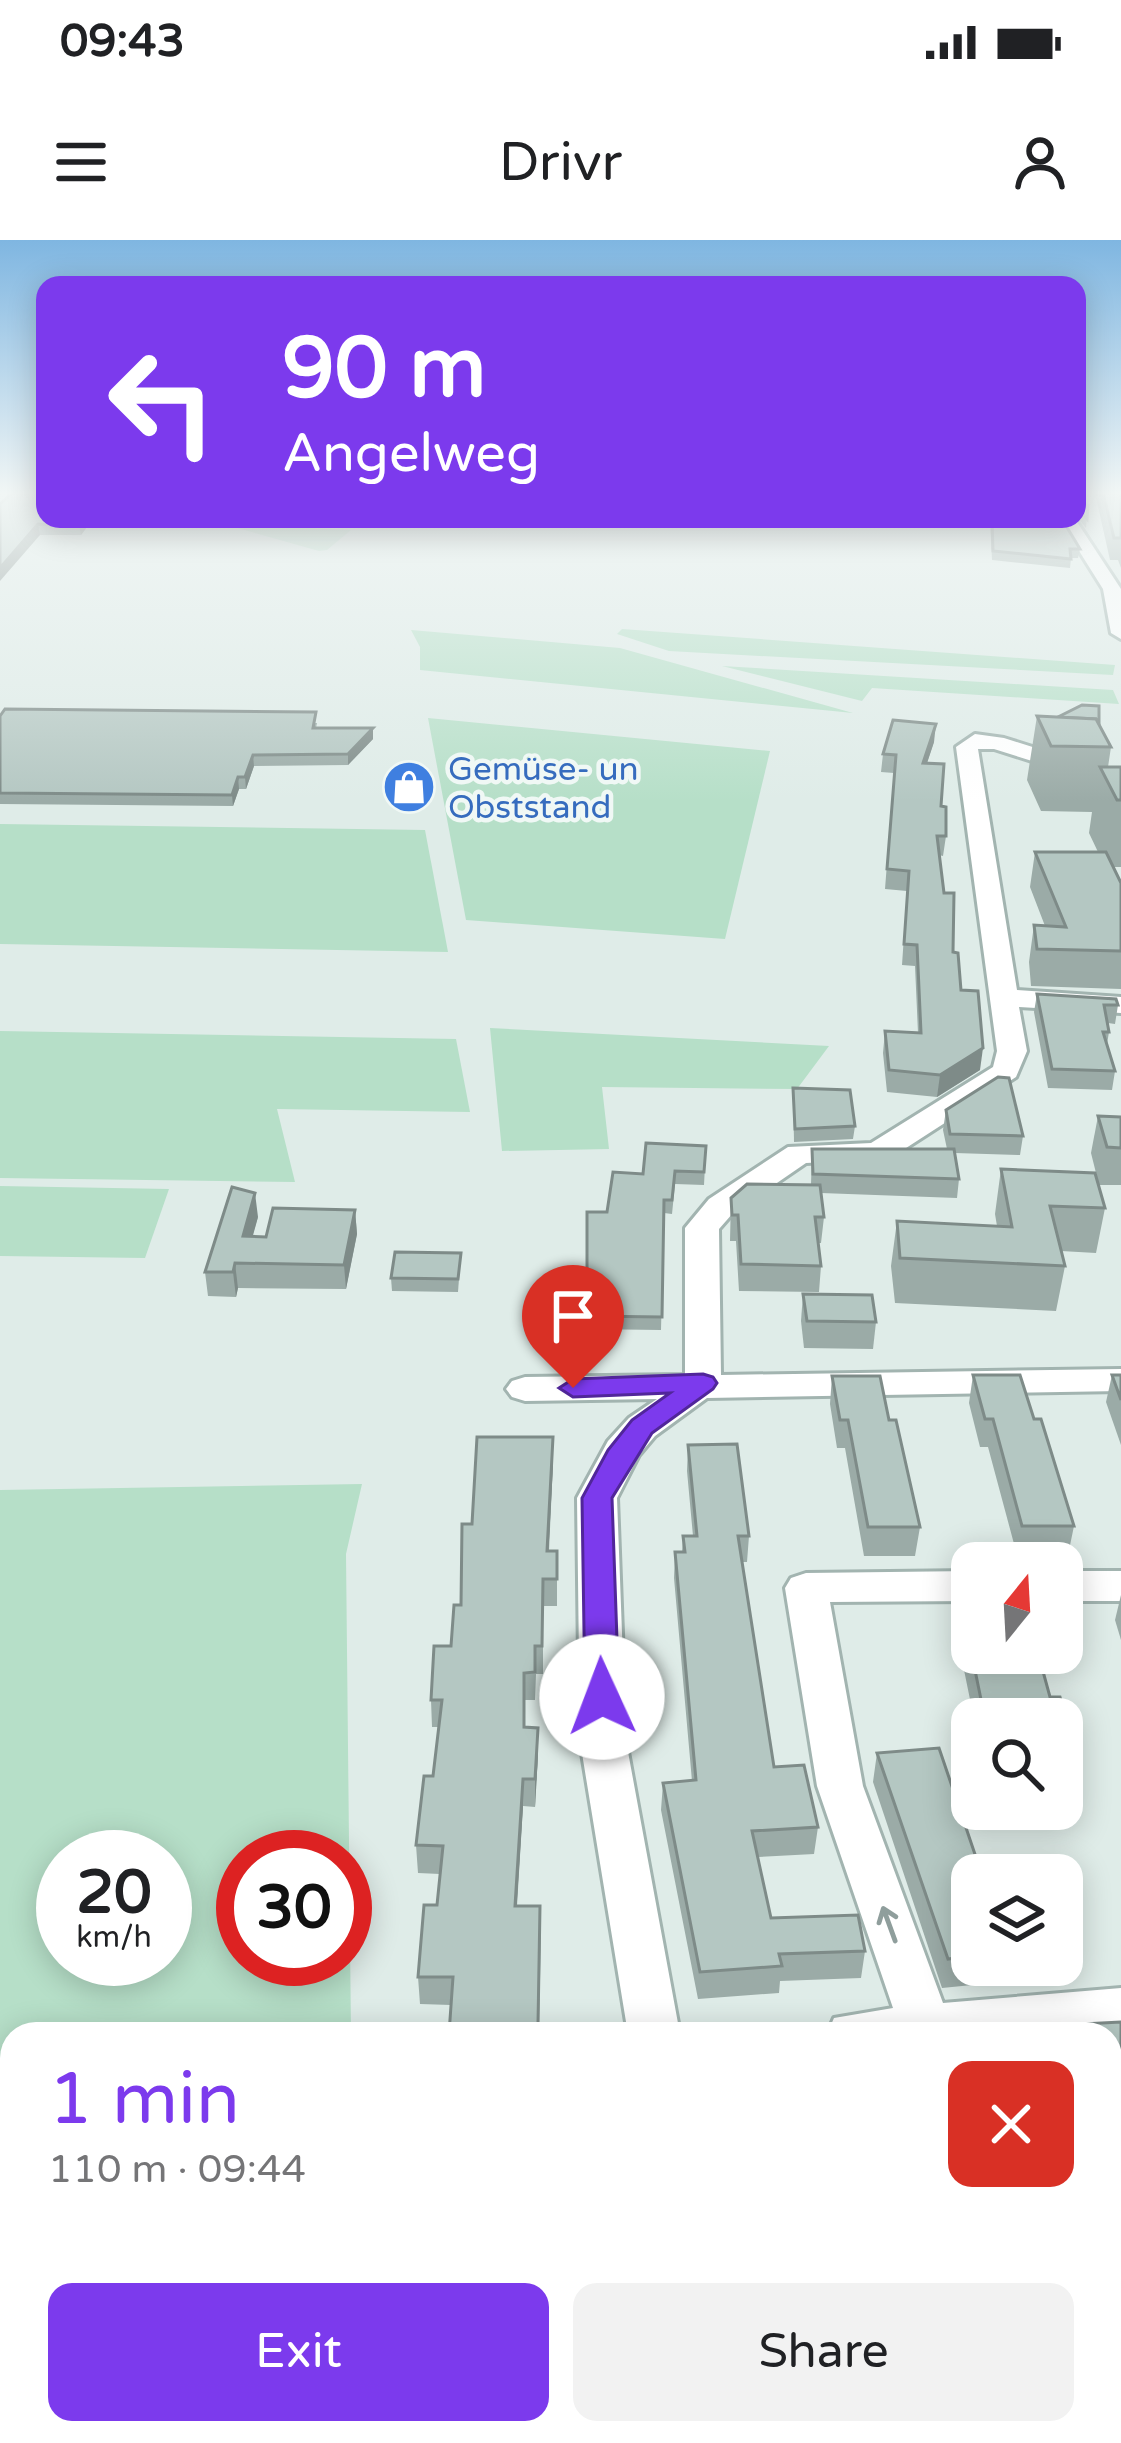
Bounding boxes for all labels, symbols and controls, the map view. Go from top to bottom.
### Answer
text: 09:43 [60,15,185,69]
icon: menu [48,129,114,195]
icon: person [1007,129,1073,195]
text: Drivr [499,130,622,195]
text: 90 m [282,319,486,420]
icon: left [84,324,240,480]
text: Angelweg [282,421,540,486]
place label: Gemüse- un Obststand [448,750,639,827]
shop icon: Gemüse- un Obststand [381,759,437,815]
pin [522,1265,624,1388]
icon: arrive [540,1283,606,1349]
north arrow [951,1542,1083,1674]
map controls [951,1542,1083,1986]
position arrow [539,1634,665,1760]
button: search [951,1698,1083,1830]
speed limit sign: 30 [216,1830,372,1986]
button: layers [951,1854,1083,1986]
text: 20 [76,1857,152,1929]
one-way arrow [877,1906,898,1943]
text: km/h [76,1919,152,1956]
text: 1 min [48,2057,240,2144]
button: close [948,2061,1074,2187]
text: 110 m · 09:44 [48,2146,306,2193]
button: Exit [48,2283,549,2421]
button: Share [573,2283,1074,2421]

